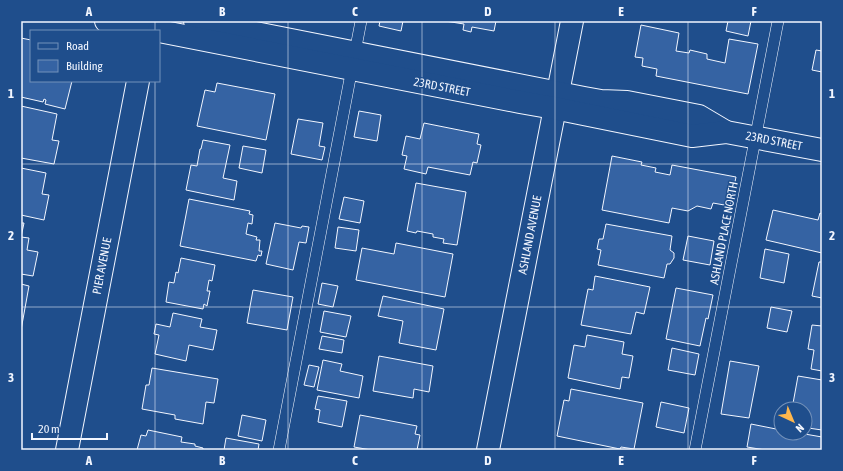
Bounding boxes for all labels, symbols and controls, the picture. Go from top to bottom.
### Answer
text: A [85,4,93,19]
text: B [219,4,226,19]
text: C [352,4,358,19]
text: D [484,4,492,19]
text: E [618,4,624,19]
text: F [751,4,757,19]
legend [30,30,160,82]
text: Road [66,39,89,53]
text: Building [66,59,104,73]
street label: 23RD STREET [412,75,472,99]
text: 1 [8,86,14,101]
text: 1 [829,86,835,101]
street label: 23RD STREET [744,129,804,153]
street label: ASHLAND PLACE NORTH [707,180,741,286]
street label: ASHLAND AVENUE [516,195,544,275]
text: 2 [8,228,14,243]
text: 2 [829,228,835,243]
street label: PIER AVENUE [90,236,114,296]
text: 3 [8,370,14,385]
text: 3 [829,370,835,385]
north arrow [773,401,813,441]
scale bar [32,415,107,441]
text: 20 m [38,422,60,436]
text: N [793,422,806,435]
text: A [85,453,93,468]
text: B [219,453,226,468]
text: C [352,453,358,468]
text: D [484,453,492,468]
text: E [618,453,624,468]
text: F [751,453,757,468]

